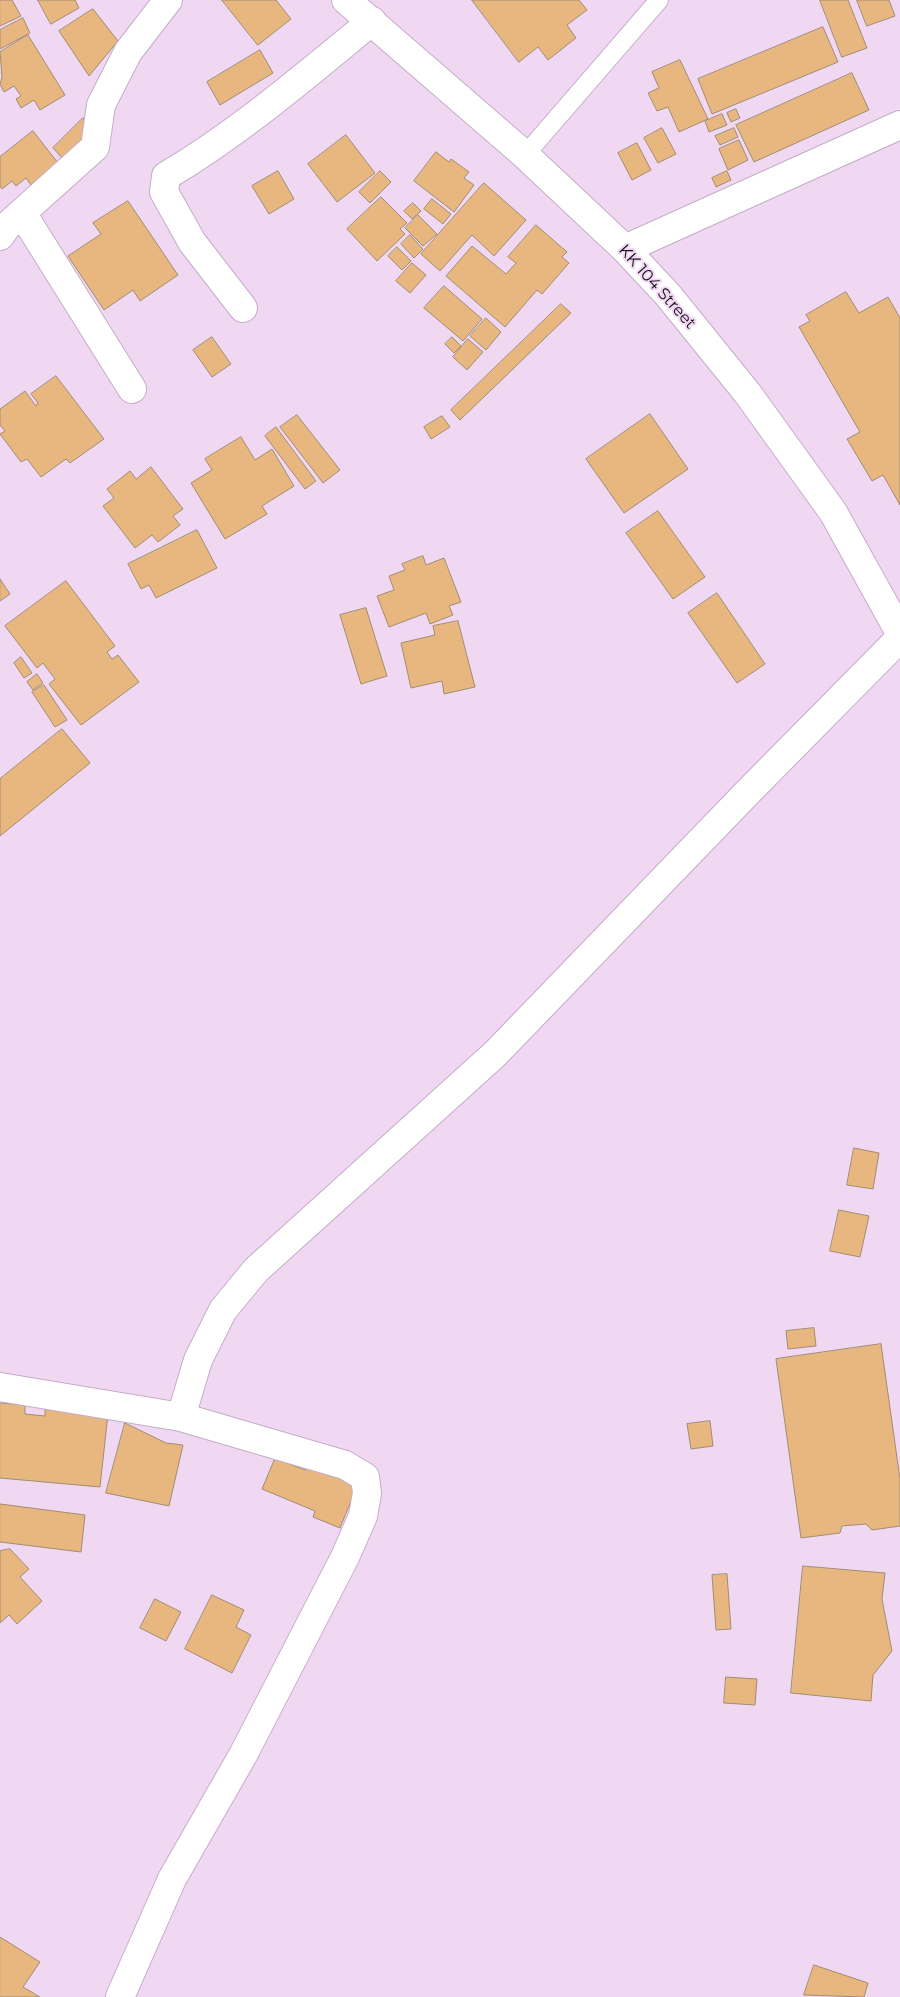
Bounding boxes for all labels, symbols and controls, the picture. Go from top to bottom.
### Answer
street label: KK 104 Street [614,241,700,333]

